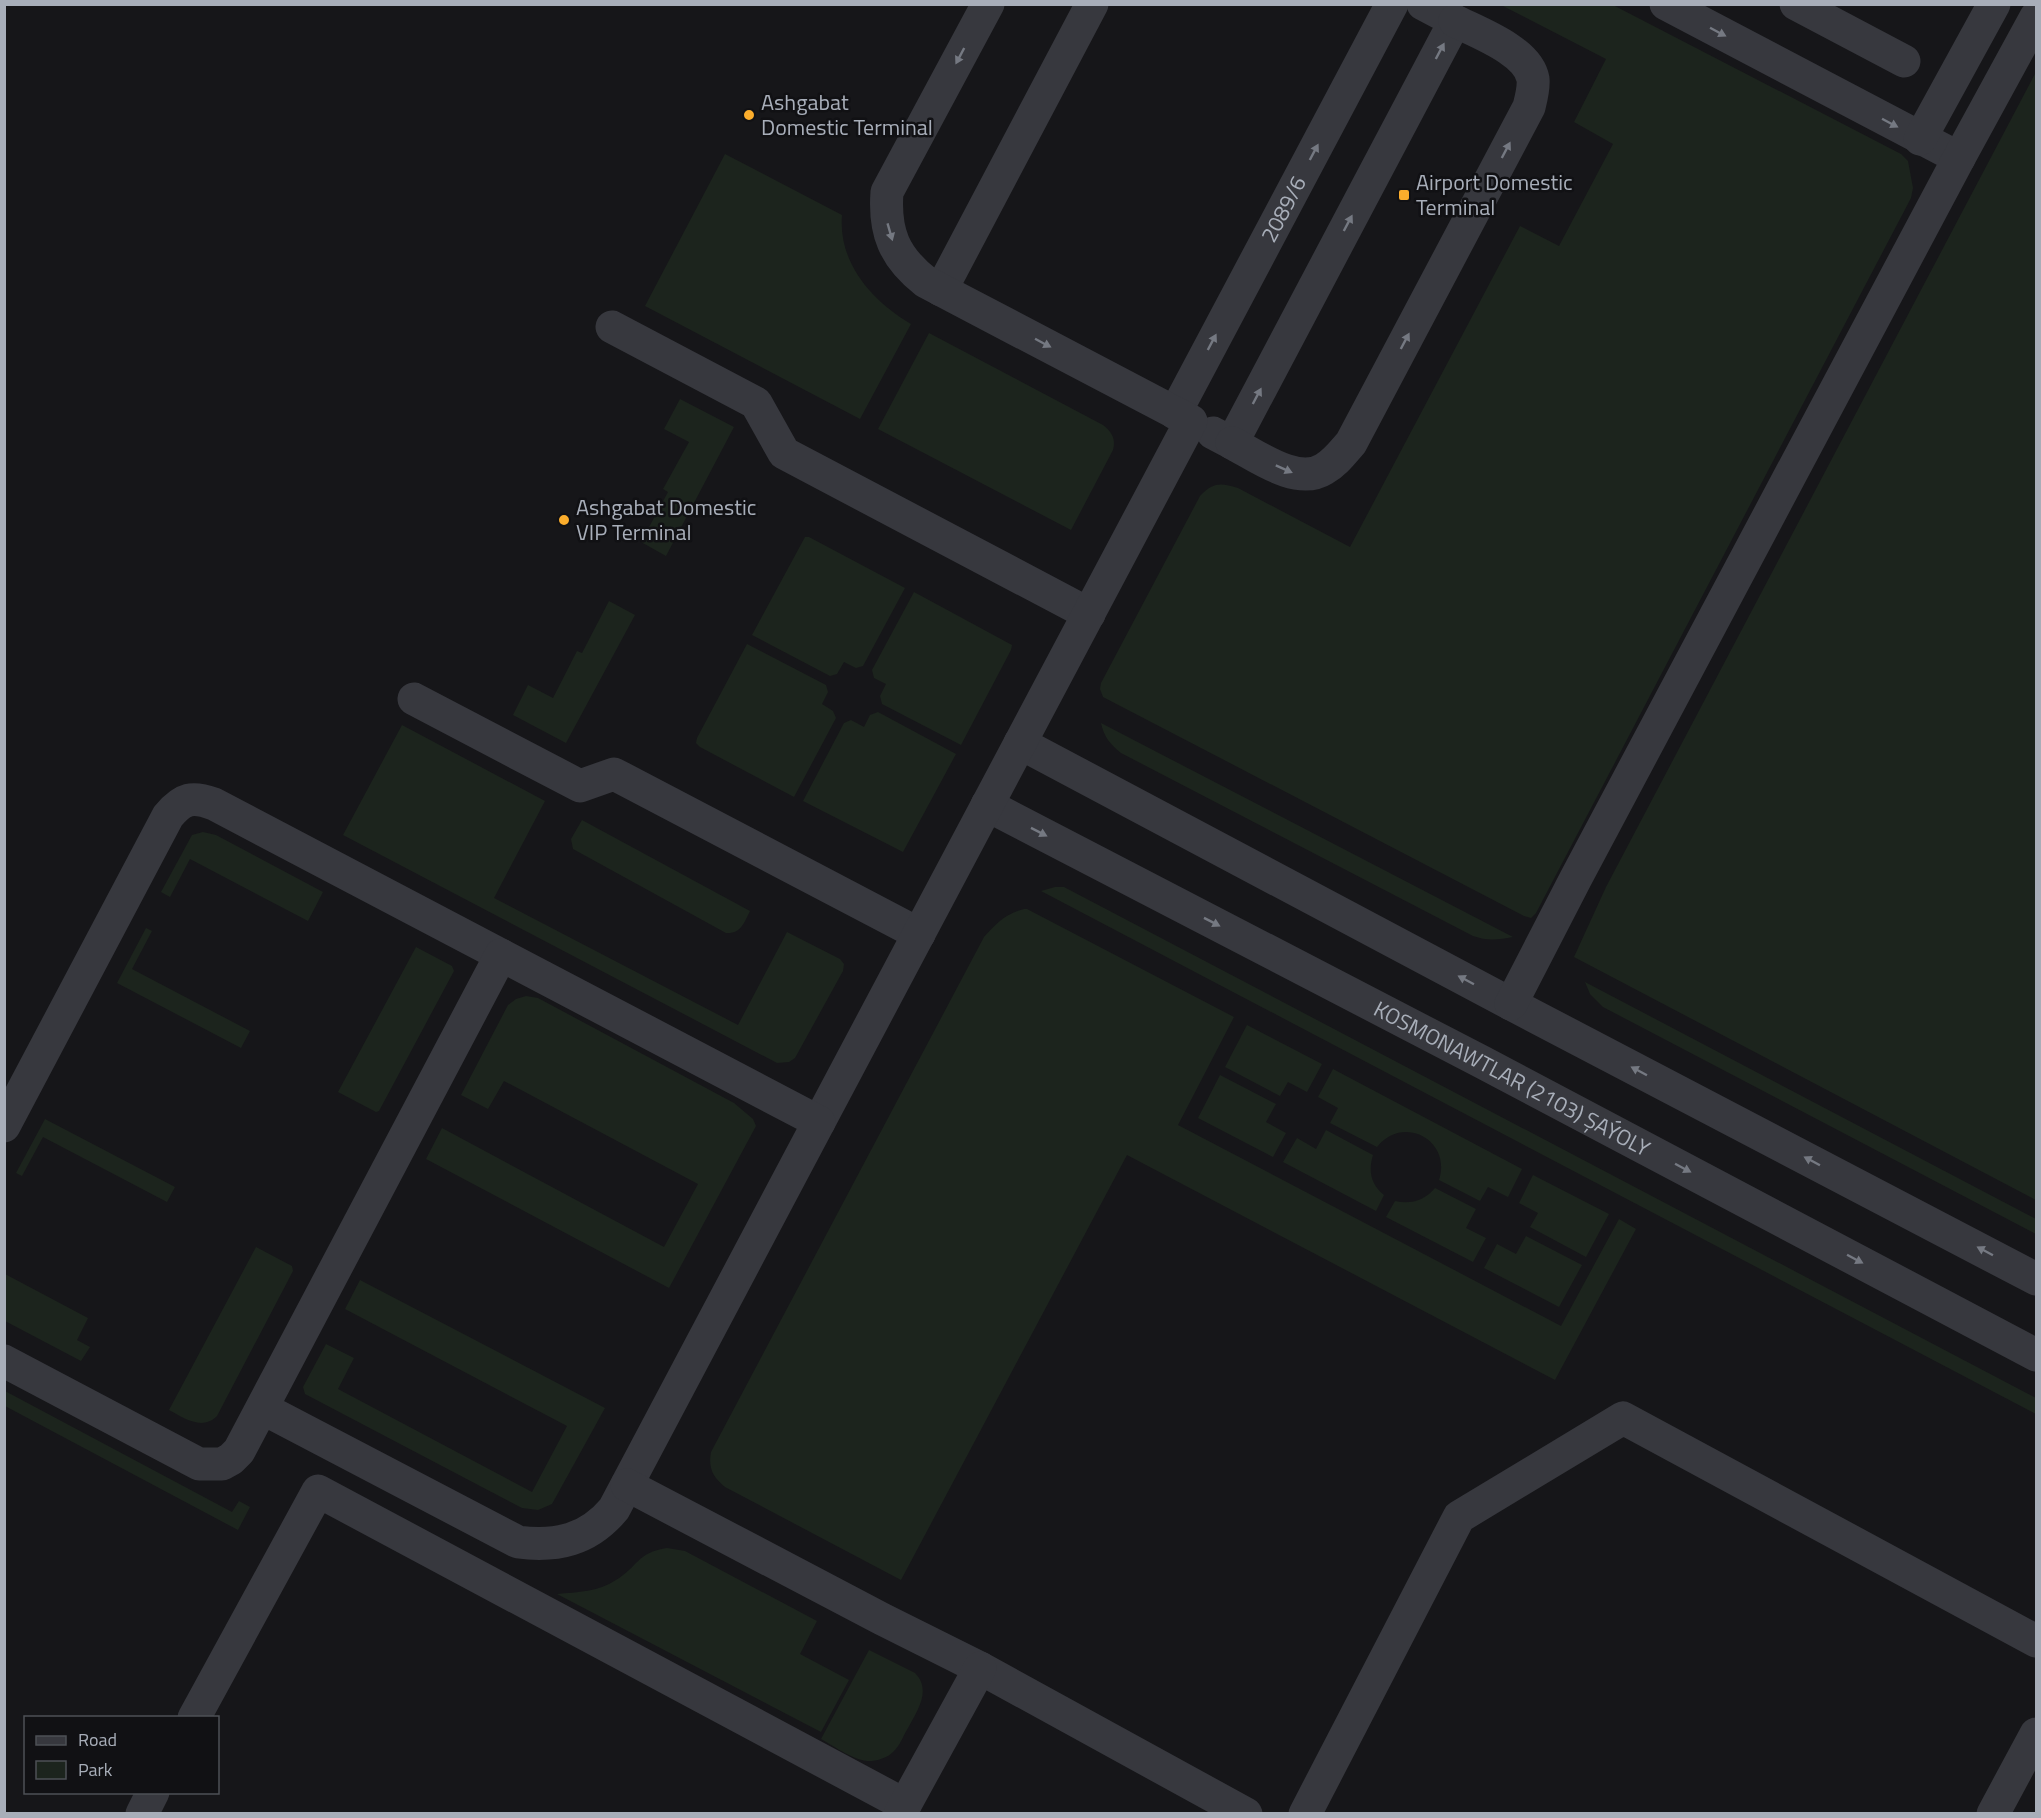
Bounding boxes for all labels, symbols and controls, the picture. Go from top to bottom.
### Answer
one-way arrow [1710,27,1727,37]
one-way arrow [1435,42,1445,59]
one-way arrow [955,48,965,65]
place label: Ashgabat Domestic Terminal [761,85,933,144]
marker: Ashgabat Domestic Terminal [742,108,756,122]
one-way arrow [1882,118,1899,128]
one-way arrow [1501,142,1511,159]
one-way arrow [1309,143,1319,160]
place label: Airport Domestic Terminal [1416,165,1573,224]
street label: 2089/6 [1252,170,1315,248]
marker: Airport Domestic Terminal [1397,188,1411,202]
one-way arrow [1344,215,1353,232]
one-way arrow [886,223,895,241]
one-way arrow [1400,332,1410,349]
one-way arrow [1207,334,1217,351]
one-way arrow [1034,338,1051,348]
one-way arrow [1252,387,1262,404]
one-way arrow [1276,464,1294,474]
place label: Ashgabat Domestic VIP Terminal [576,490,756,549]
marker: Ashgabat Domestic VIP Terminal [557,513,571,527]
one-way arrow [1031,827,1048,837]
one-way arrow [1204,917,1221,927]
one-way arrow [1458,975,1475,985]
street label: KOSMONAWTLAR (2103) ŞAÝOLY [1368,992,1657,1165]
one-way arrow [1630,1066,1647,1076]
one-way arrow [1803,1156,1820,1166]
one-way arrow [1675,1163,1692,1173]
one-way arrow [1976,1247,1993,1256]
one-way arrow [1847,1254,1864,1264]
legend [24,1716,219,1794]
text: Road [78,1726,117,1753]
text: Park [78,1756,113,1783]

